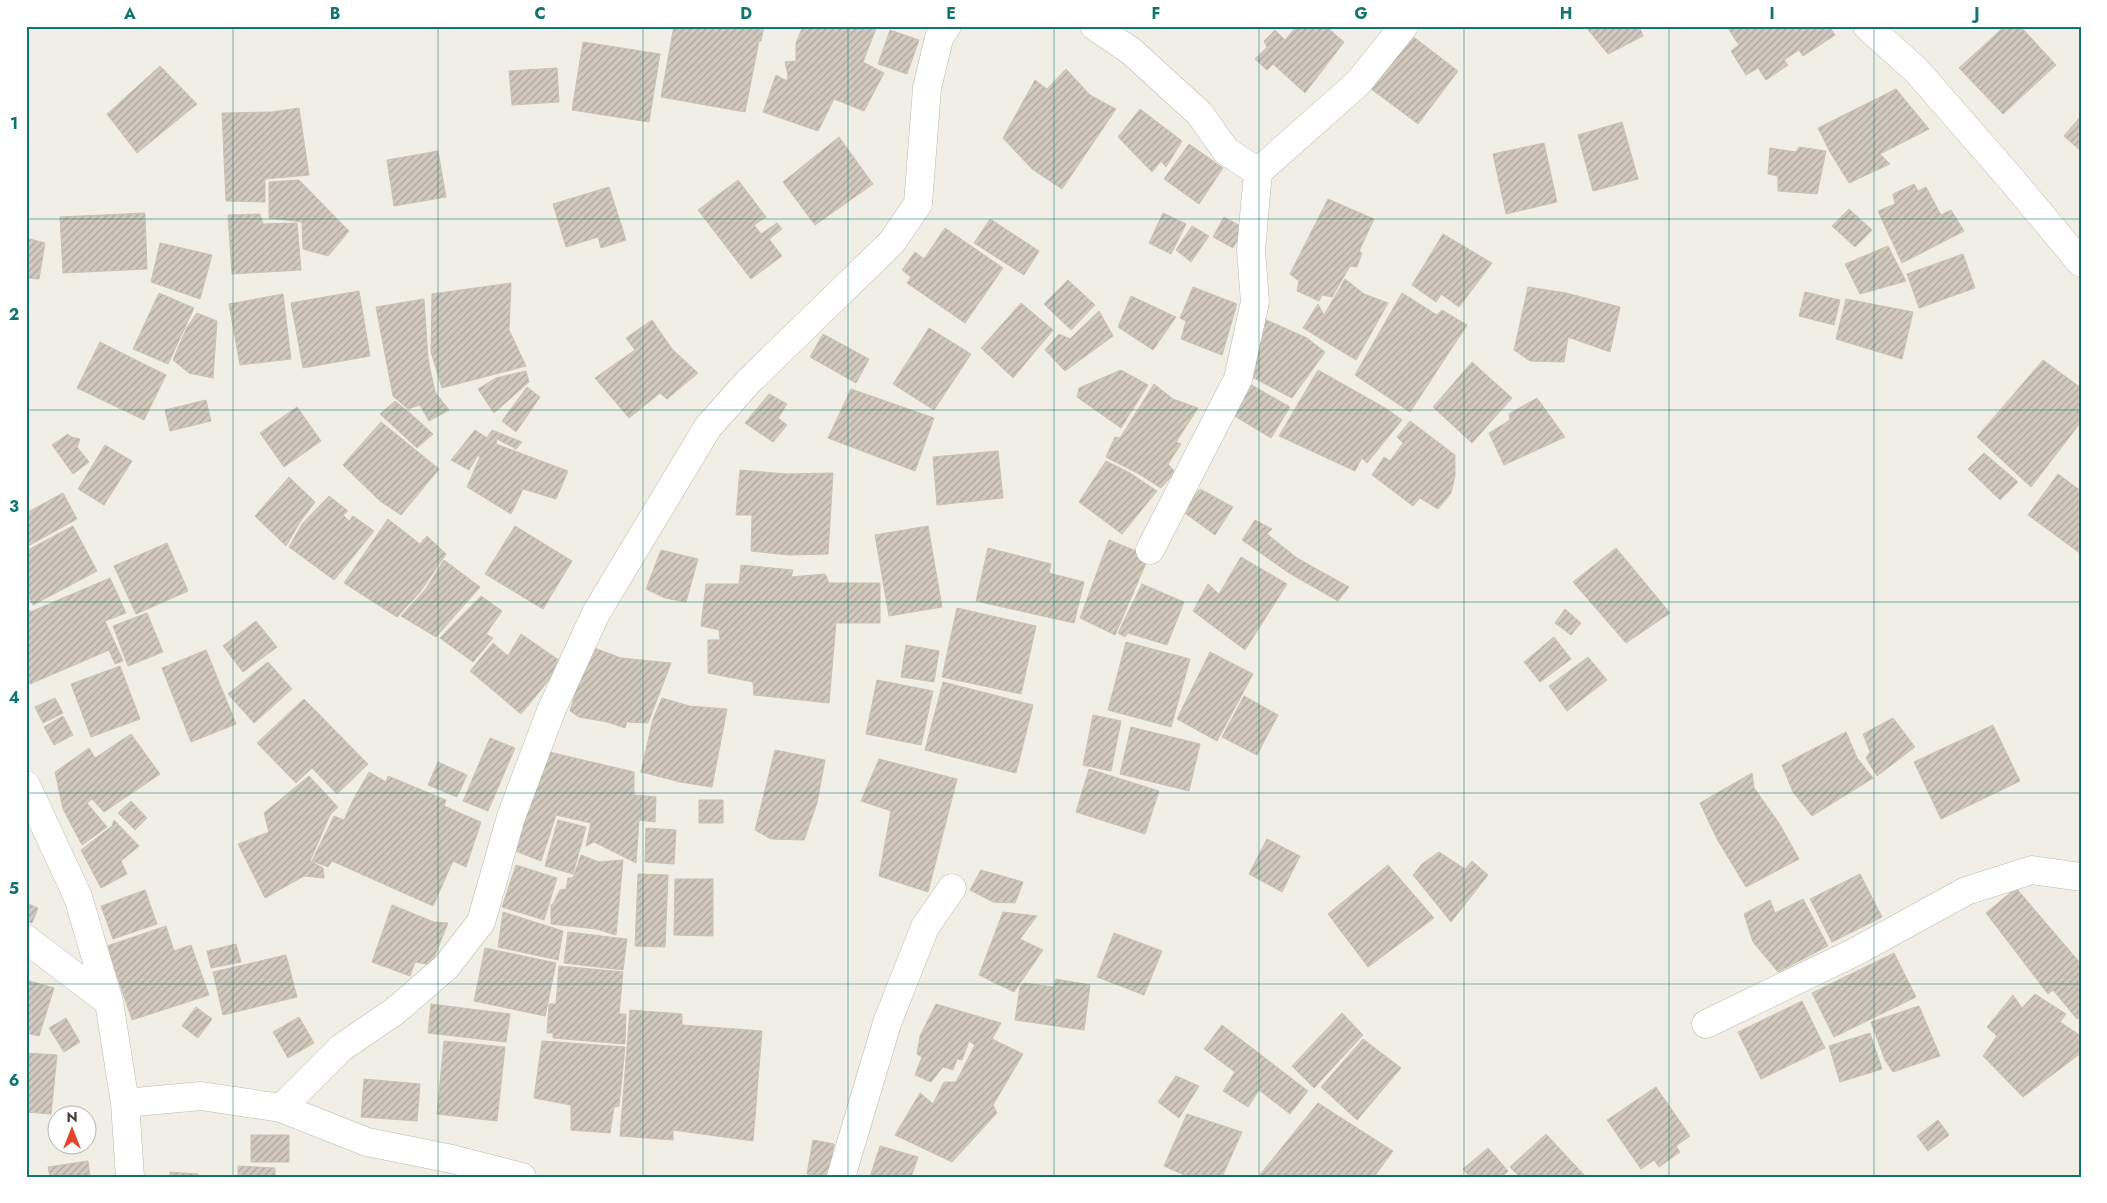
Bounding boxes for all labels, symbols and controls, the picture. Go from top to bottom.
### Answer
text: A [123,2,136,25]
text: B [330,2,340,25]
text: C [534,2,546,25]
text: D [740,2,752,25]
text: E [946,2,956,25]
text: F [1152,2,1160,25]
text: G [1354,2,1368,25]
text: H [1560,2,1572,25]
text: I [1769,2,1775,25]
text: J [1971,2,1980,25]
text: 1 [10,112,18,135]
text: 2 [9,303,19,326]
text: 3 [9,495,19,518]
text: 4 [8,686,20,709]
text: 5 [9,877,19,900]
text: 6 [9,1069,19,1092]
north arrow [48,1106,98,1156]
text: N [66,1107,78,1127]

